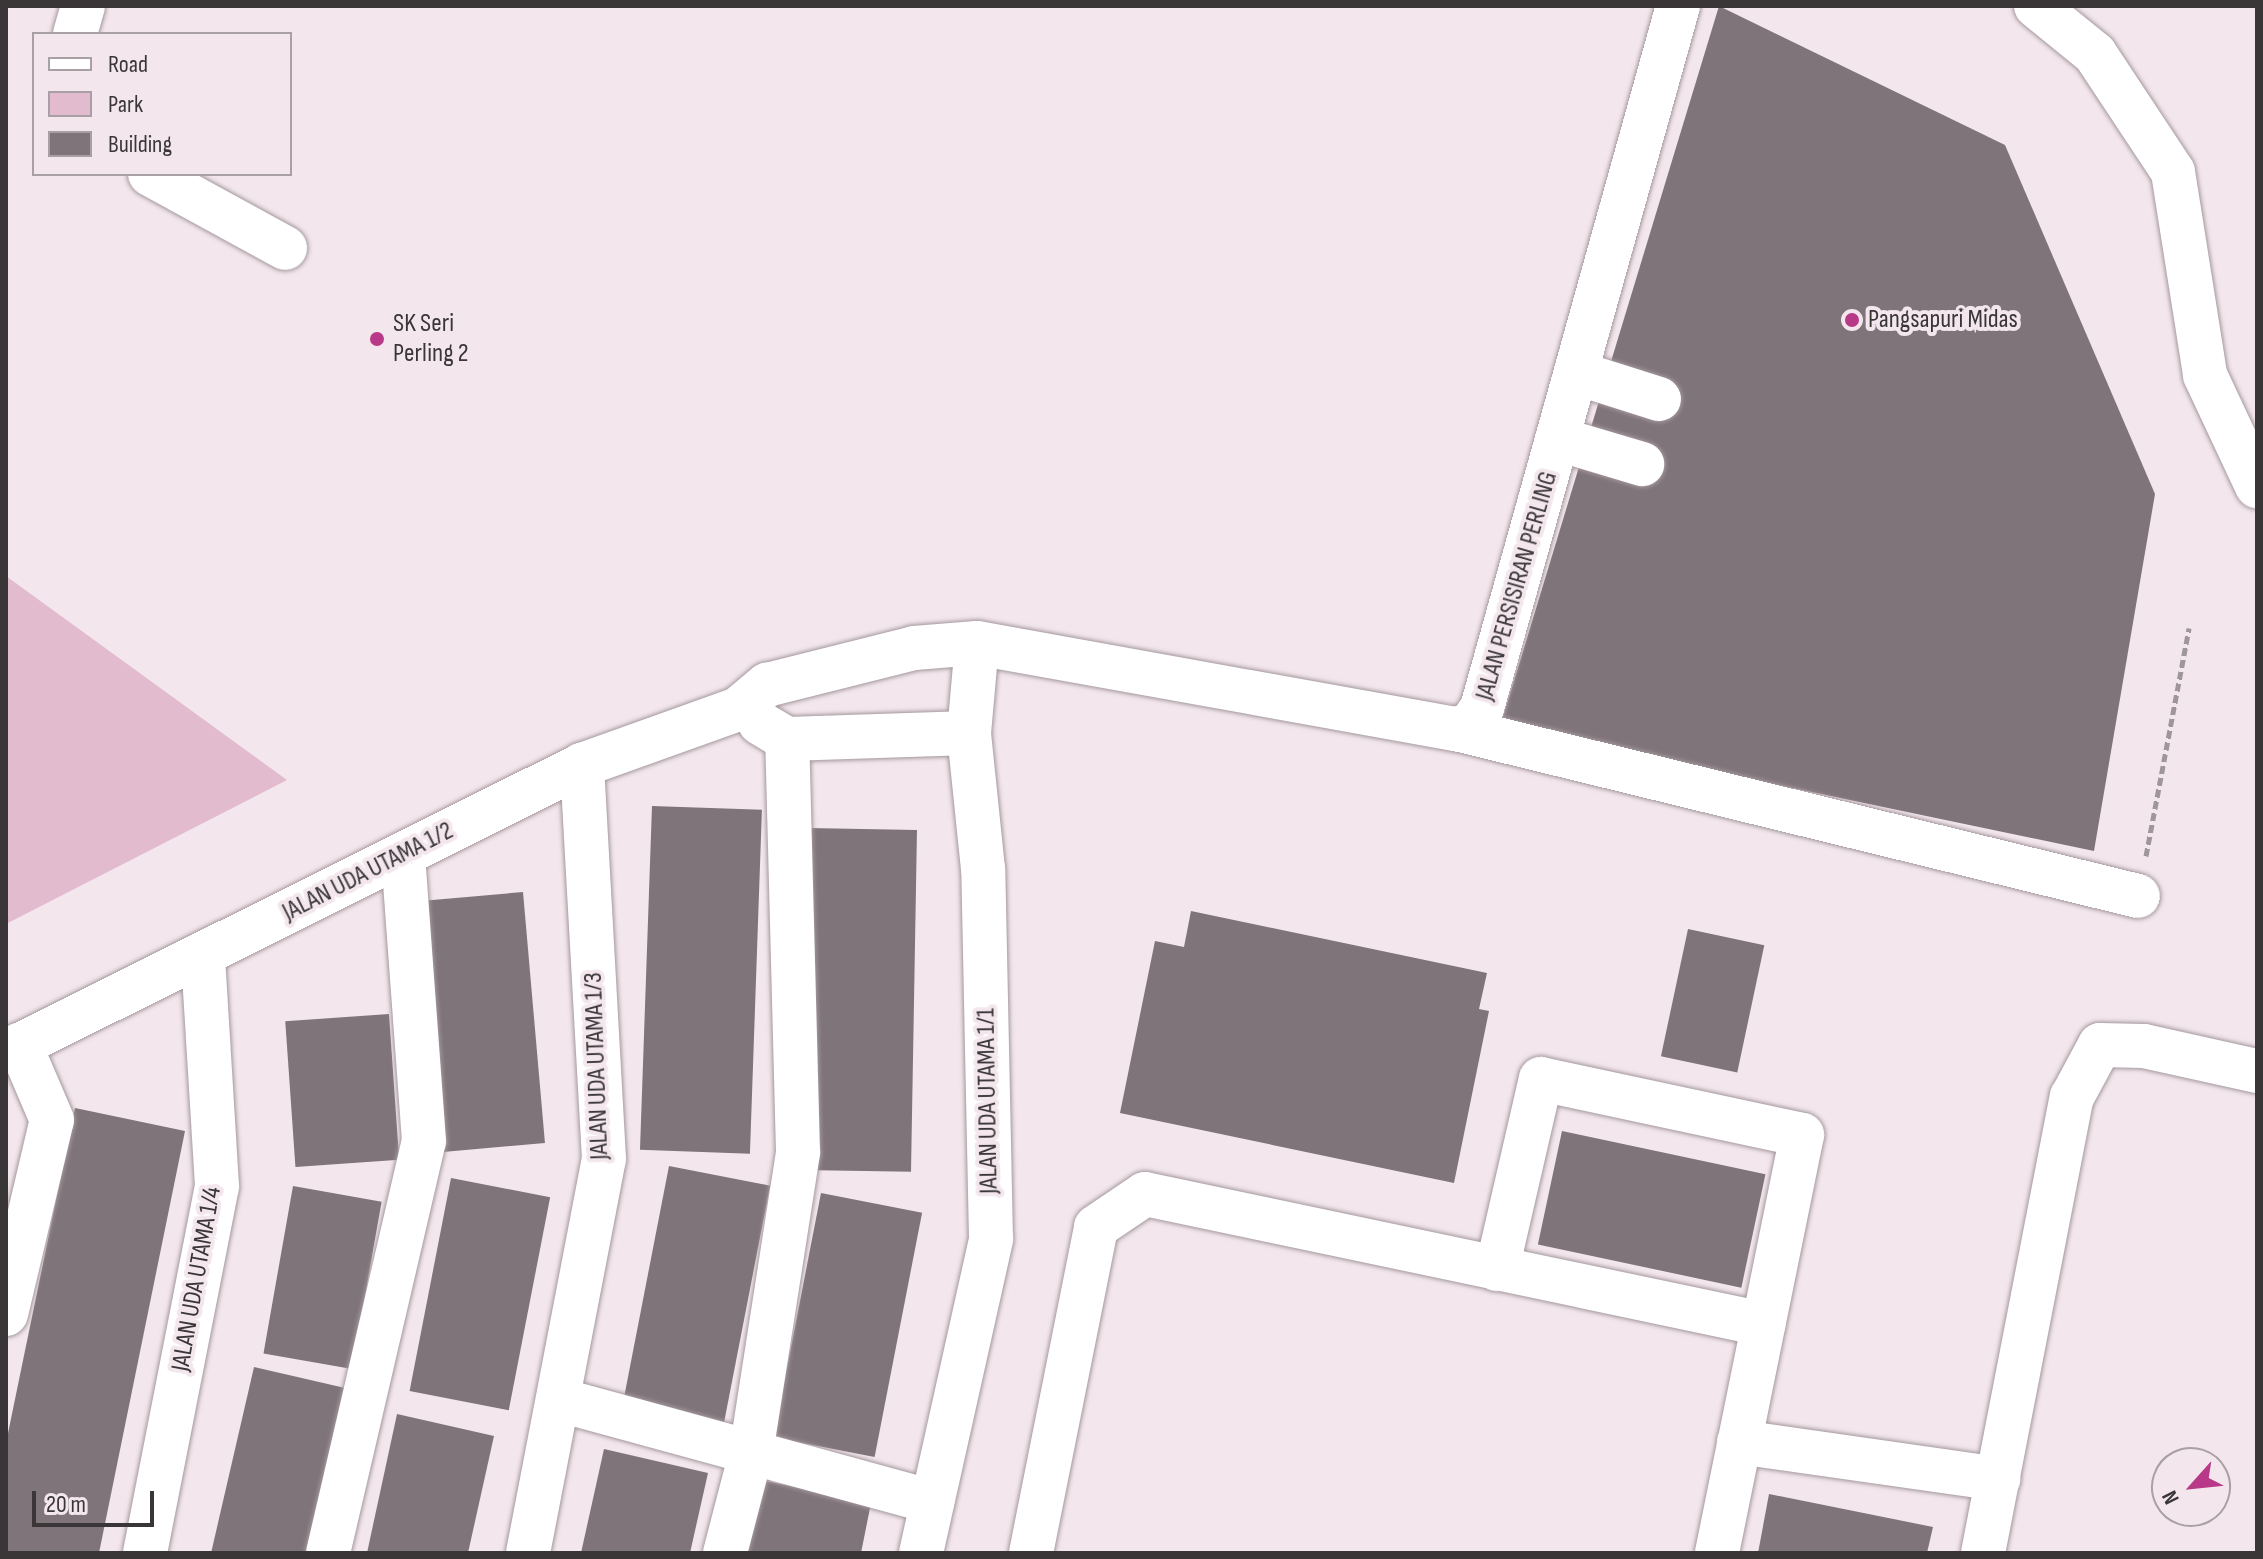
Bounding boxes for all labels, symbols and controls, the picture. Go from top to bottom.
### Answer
legend [32,32,292,176]
text: Road [108,50,148,79]
text: Park [108,90,143,119]
text: Building [108,130,172,159]
place label: Pangsapuri Midas [1868,304,2018,336]
place label: SK Seri Perling 2 [393,308,468,370]
marker: Pangsapuri Midas [1843,311,1861,329]
marker: SK Seri Perling 2 [368,330,386,348]
street label: JALAN PERSISIRAN PERLING [1469,468,1565,704]
street label: JALAN UDA UTAMA 1/2 [277,816,459,928]
street label: JALAN UDA UTAMA 1/3 [578,972,616,1160]
street label: JALAN UDA UTAMA 1/1 [971,1008,1005,1194]
street label: JALAN UDA UTAMA 1/4 [165,1184,229,1374]
north arrow [2151,1447,2231,1527]
scale bar [36,1475,158,1525]
text: N [2156,1486,2186,1509]
text: 20 m [46,1490,86,1519]

